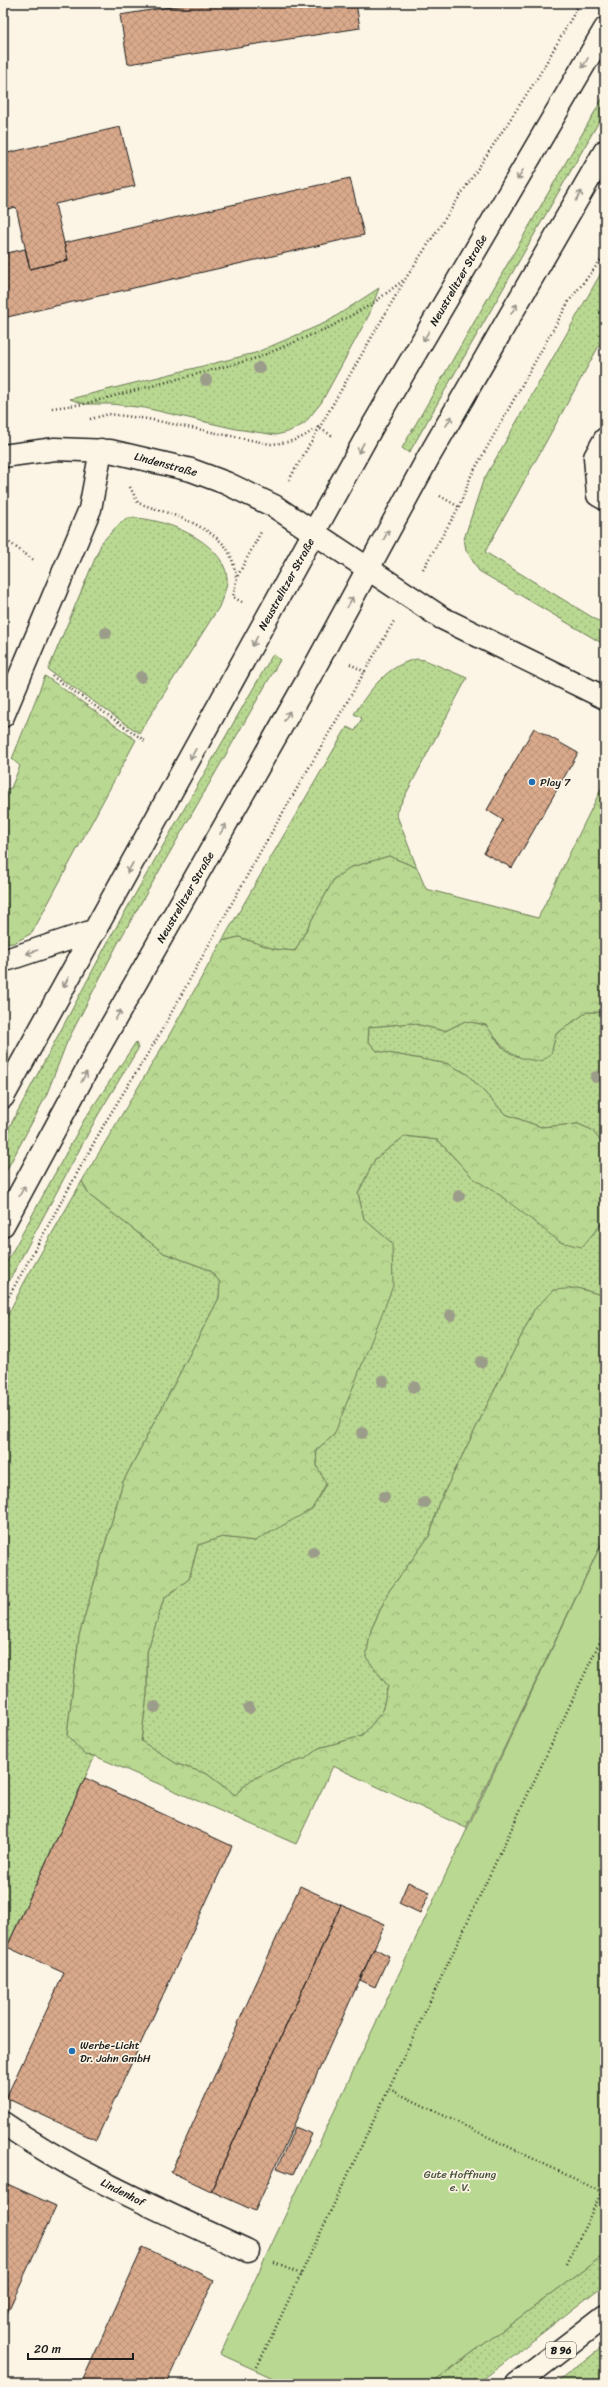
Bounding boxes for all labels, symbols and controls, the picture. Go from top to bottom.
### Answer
one-way arrow [581,57,589,69]
one-way arrow [515,169,523,181]
one-way arrow [576,190,584,202]
street label: Neustrelitzer Straße [424,231,493,330]
one-way arrow [511,303,519,315]
one-way arrow [421,329,429,341]
one-way arrow [446,415,454,427]
one-way arrow [356,442,364,454]
street label: Lindenstraße [132,447,200,482]
one-way arrow [383,529,391,541]
street label: Neustrelitzer Straße [253,534,320,634]
one-way arrow [347,596,354,608]
one-way arrow [251,635,259,647]
one-way arrow [284,710,292,722]
one-way arrow [188,748,196,760]
place label: Play 7 [540,773,571,792]
marker: Play 7 [527,777,537,787]
one-way arrow [220,823,228,835]
street label: Neustrelitzer Straße [151,848,220,947]
one-way arrow [125,862,133,874]
one-way arrow [27,948,39,956]
one-way arrow [62,976,70,988]
one-way arrow [114,1009,122,1021]
one-way arrow [80,1071,88,1083]
one-way arrow [18,1185,26,1197]
place label: Werbe-Licht Dr. Jahn GmbH [80,2036,151,2068]
marker: Werbe-Licht Dr. Jahn GmbH [67,2046,77,2056]
park label: Gute Hoffnung e. V. [424,2165,497,2197]
street label: Lindenhof [97,2173,149,2212]
scale bar [28,2335,133,2361]
text: 20 m [34,2338,61,2360]
road number: B 96 [546,2342,576,2358]

